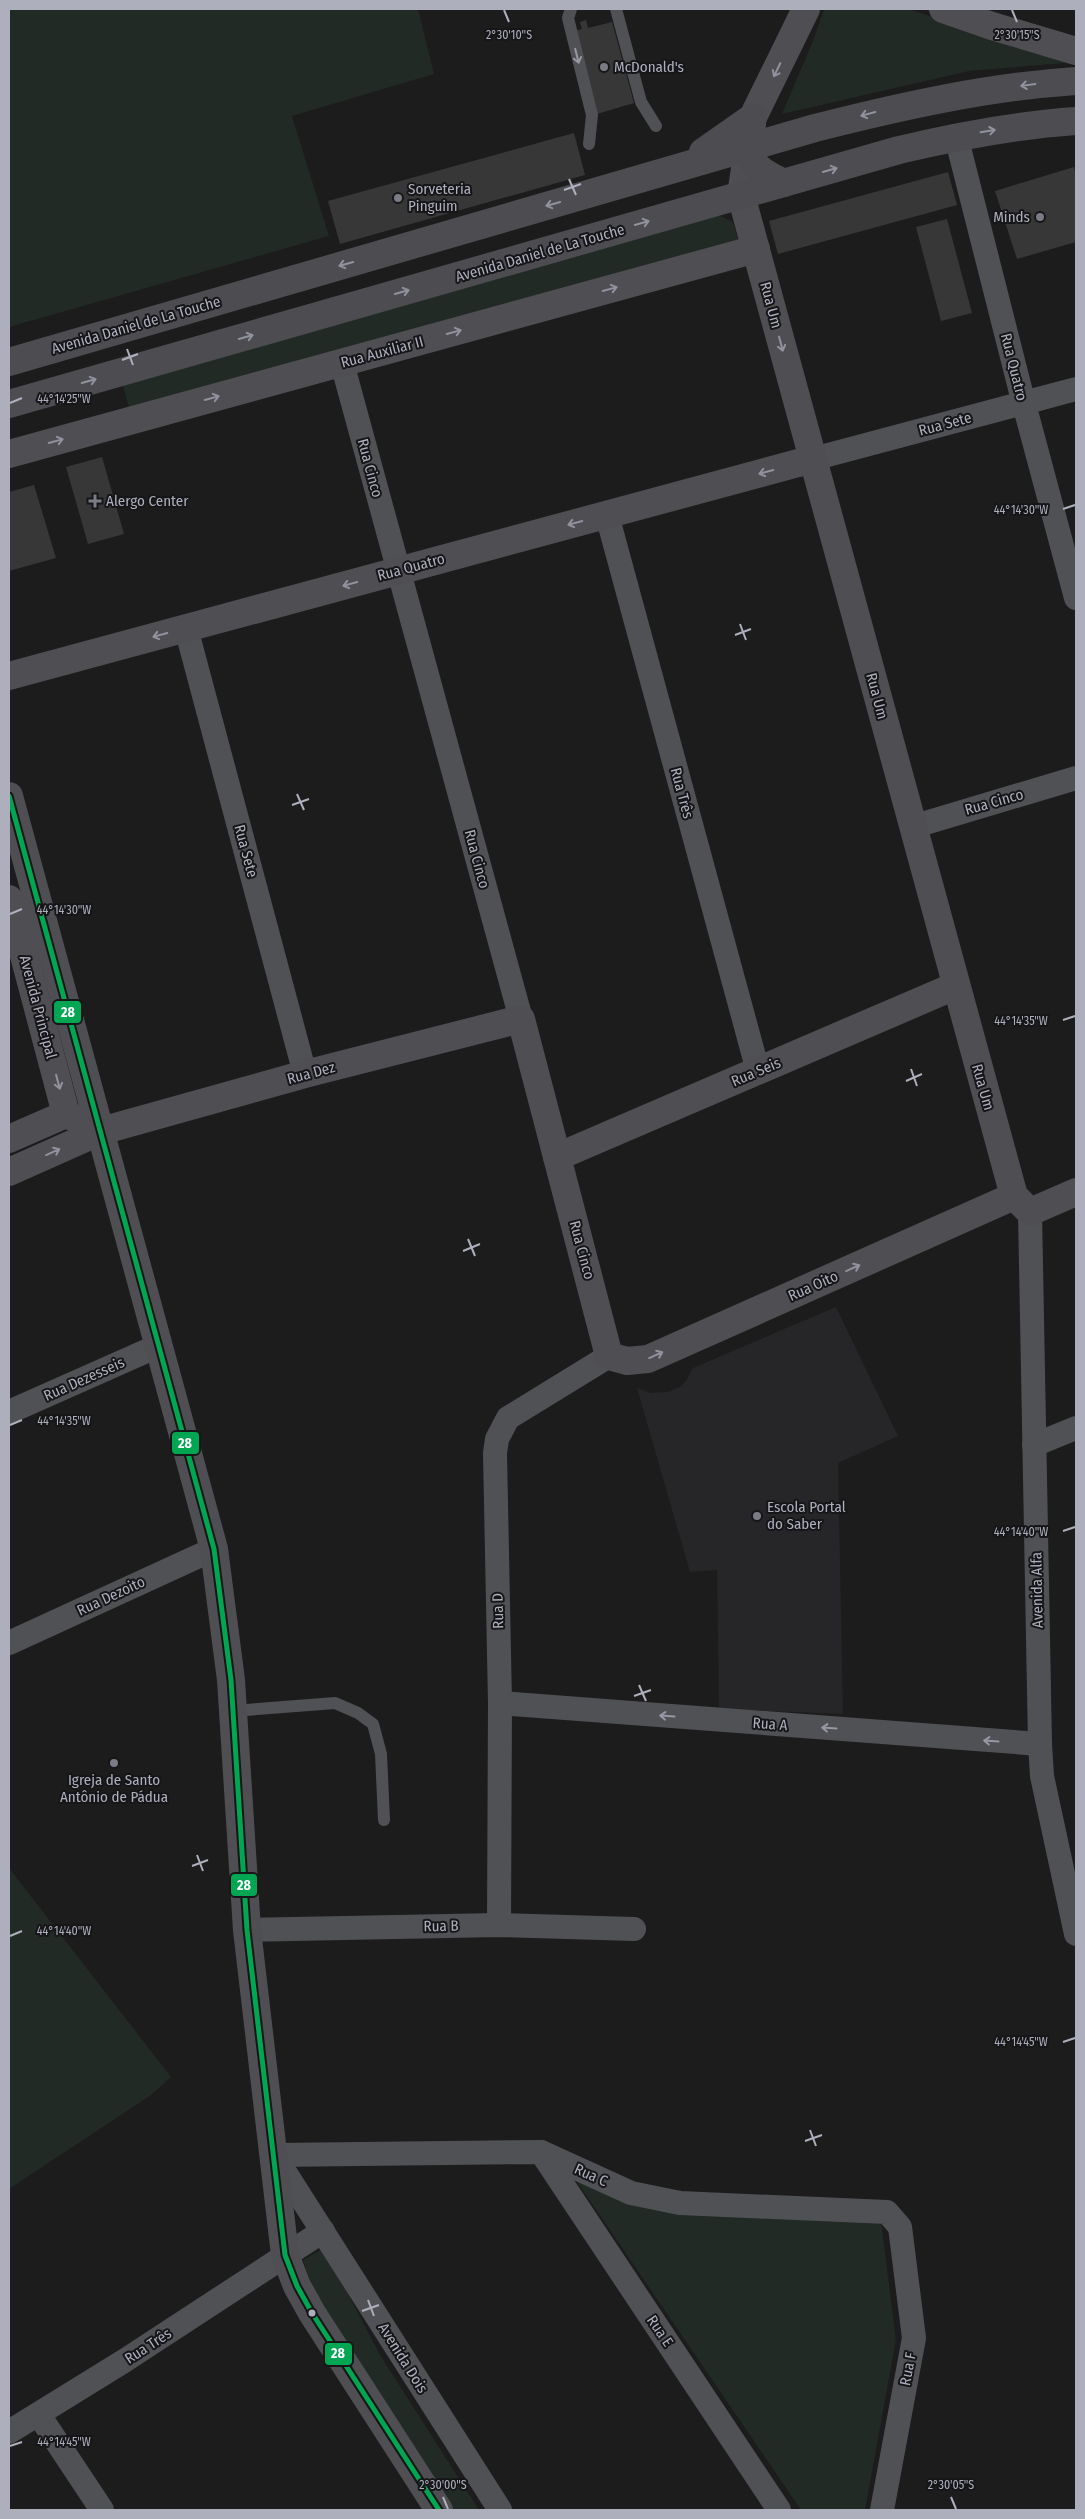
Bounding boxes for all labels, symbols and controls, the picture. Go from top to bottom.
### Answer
text: 2°30'10"S [486,28,532,42]
text: 2°30'15"S [994,28,1040,42]
one-way arrow [573,47,582,63]
place label: McDonald's [614,58,684,76]
marker: McDonald's [598,61,610,73]
one-way arrow [772,62,782,77]
one-way arrow [1020,80,1036,90]
one-way arrow [860,110,876,119]
one-way arrow [980,126,996,136]
one-way arrow [822,164,838,174]
place label: Sorveteria Pinguim [408,180,471,215]
marker: Sorveteria Pinguim [392,192,404,204]
one-way arrow [545,200,561,210]
place label: Minds [993,208,1030,226]
marker: Minds [1034,211,1046,223]
one-way arrow [634,218,650,228]
street label: Avenida Daniel de La Touche [453,220,627,286]
one-way arrow [339,260,355,269]
street label: Rua Um [756,280,786,330]
one-way arrow [602,284,618,293]
one-way arrow [393,287,409,296]
street label: Avenida Daniel de La Touche [49,292,223,358]
one-way arrow [445,327,461,336]
one-way arrow [237,331,253,341]
street label: Rua Quatro [997,331,1031,403]
street label: Rua Auxiliar II [339,332,425,372]
one-way arrow [777,335,787,351]
one-way arrow [81,376,97,386]
text: 44°14'25"W [37,392,91,406]
one-way arrow [204,393,220,403]
street label: Rua Sete [917,408,973,440]
one-way arrow [47,436,63,446]
street label: Rua Cinco [354,437,387,500]
one-way arrow [758,467,774,477]
place label: Alergo Center [106,492,189,510]
marker: Alergo Center [88,494,102,508]
text: 44°14'30"W [994,503,1048,517]
one-way arrow [567,519,583,528]
street label: Rua Quatro [375,549,447,585]
one-way arrow [343,579,359,589]
one-way arrow [152,631,168,641]
street label: Rua Um [862,671,892,721]
street label: Rua Três [667,766,697,820]
street label: Rua Cinco [963,785,1026,819]
street label: Rua Sete [230,823,262,879]
street label: Rua Cinco [461,828,494,891]
text: 44°14'30"W [37,903,91,917]
street label: Avenida Principal [16,953,60,1061]
line badge: 28 [53,1000,82,1024]
text: 28 [60,1004,76,1021]
text: 44°14'35"W [994,1014,1048,1028]
street label: Rua Seis [729,1054,783,1090]
street label: Rua Dez [285,1058,337,1088]
street label: Rua Um [968,1062,998,1112]
one-way arrow [53,1073,63,1089]
one-way arrow [45,1147,60,1157]
street label: Rua Cinco [566,1219,599,1282]
one-way arrow [845,1262,860,1272]
street label: Rua Oito [785,1267,841,1305]
one-way arrow [648,1350,663,1360]
street label: Rua Dezesseis [41,1353,127,1405]
text: 44°14'35"W [37,1414,91,1428]
line badge: 28 [171,1431,200,1455]
text: 28 [177,1435,193,1452]
place label: Escola Portal do Saber [767,1498,846,1533]
marker: Escola Portal do Saber [751,1510,763,1522]
text: 44°14'40"W [994,1525,1048,1539]
street label: Avenida Alfa [1027,1552,1047,1628]
street label: Rua Dezoito [74,1572,148,1620]
street label: Rua D [489,1593,507,1629]
one-way arrow [659,1711,675,1721]
street label: Rua A [752,1714,788,1734]
one-way arrow [821,1724,837,1733]
one-way arrow [983,1736,999,1745]
marker: Igreja de Santo Antônio de Pádua [108,1757,120,1769]
place label: Igreja de Santo Antônio de Pádua [60,1771,168,1806]
line badge: 28 [230,1873,258,1897]
text: 28 [236,1877,252,1894]
street label: Rua B [423,1917,459,1935]
text: 44°14'40"W [37,1924,91,1938]
text: 44°14'45"W [994,2035,1048,2049]
street label: Rua C [572,2160,611,2190]
unlabelled marker [307,2308,317,2318]
street label: Rua E [643,2312,677,2350]
street label: Avenida Dois [374,2320,432,2396]
street label: Rua Três [121,2324,175,2368]
line badge: 28 [324,2342,353,2366]
text: 28 [330,2345,346,2362]
street label: Rua F [896,2350,920,2387]
text: 44°14'45"W [37,2435,91,2449]
text: 2°30'00"S [419,2478,467,2492]
text: 2°30'05"S [928,2478,974,2492]

